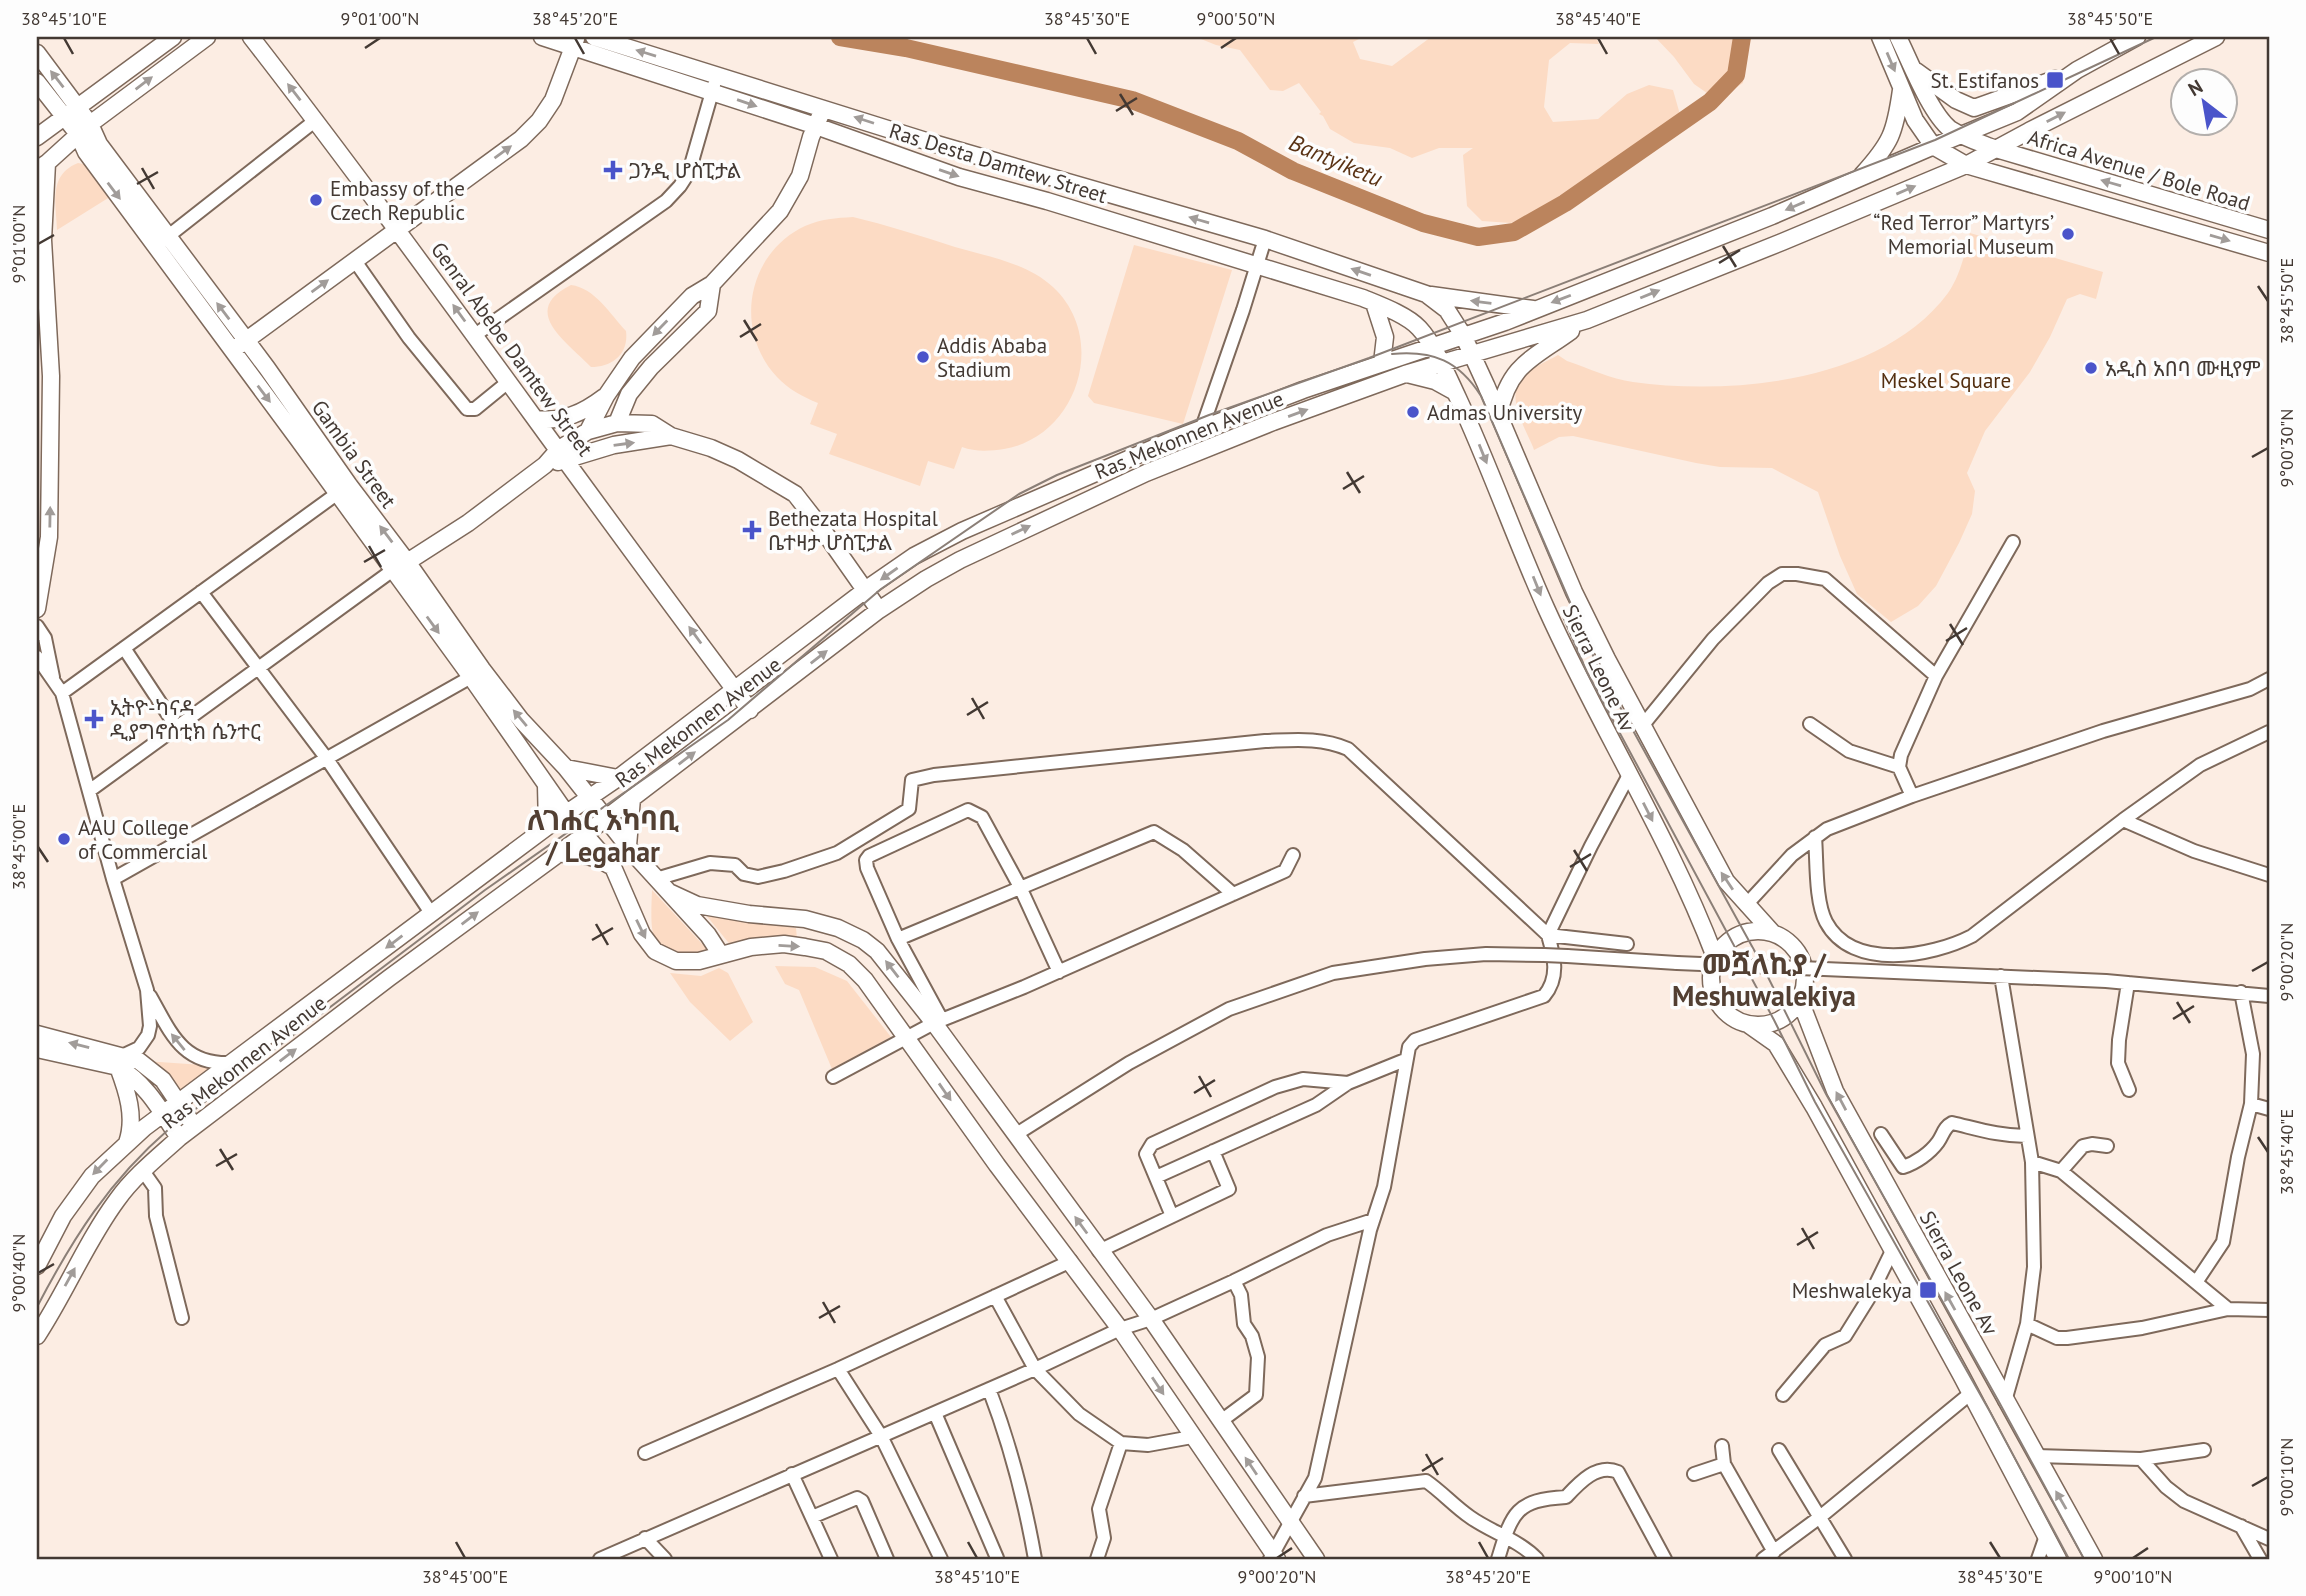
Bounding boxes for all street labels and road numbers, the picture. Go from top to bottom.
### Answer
street label: Ras Desta Damtew Street [886,117,1110,209]
street label: Africa Avenue / Bole Road [2025,123,2253,217]
street label: Genral Abebe Damtew Street [425,237,599,461]
street label: Ras Mekonnen Avenue [1091,385,1287,485]
street label: Gambia Street [306,395,402,513]
street label: Sierra Leone Av [1557,600,1641,736]
street label: Ras Mekonnen Avenue [610,651,786,793]
street label: Ras Mekonnen Avenue [156,989,332,1135]
street label: Sierra Leone Av [1914,1206,2004,1340]

